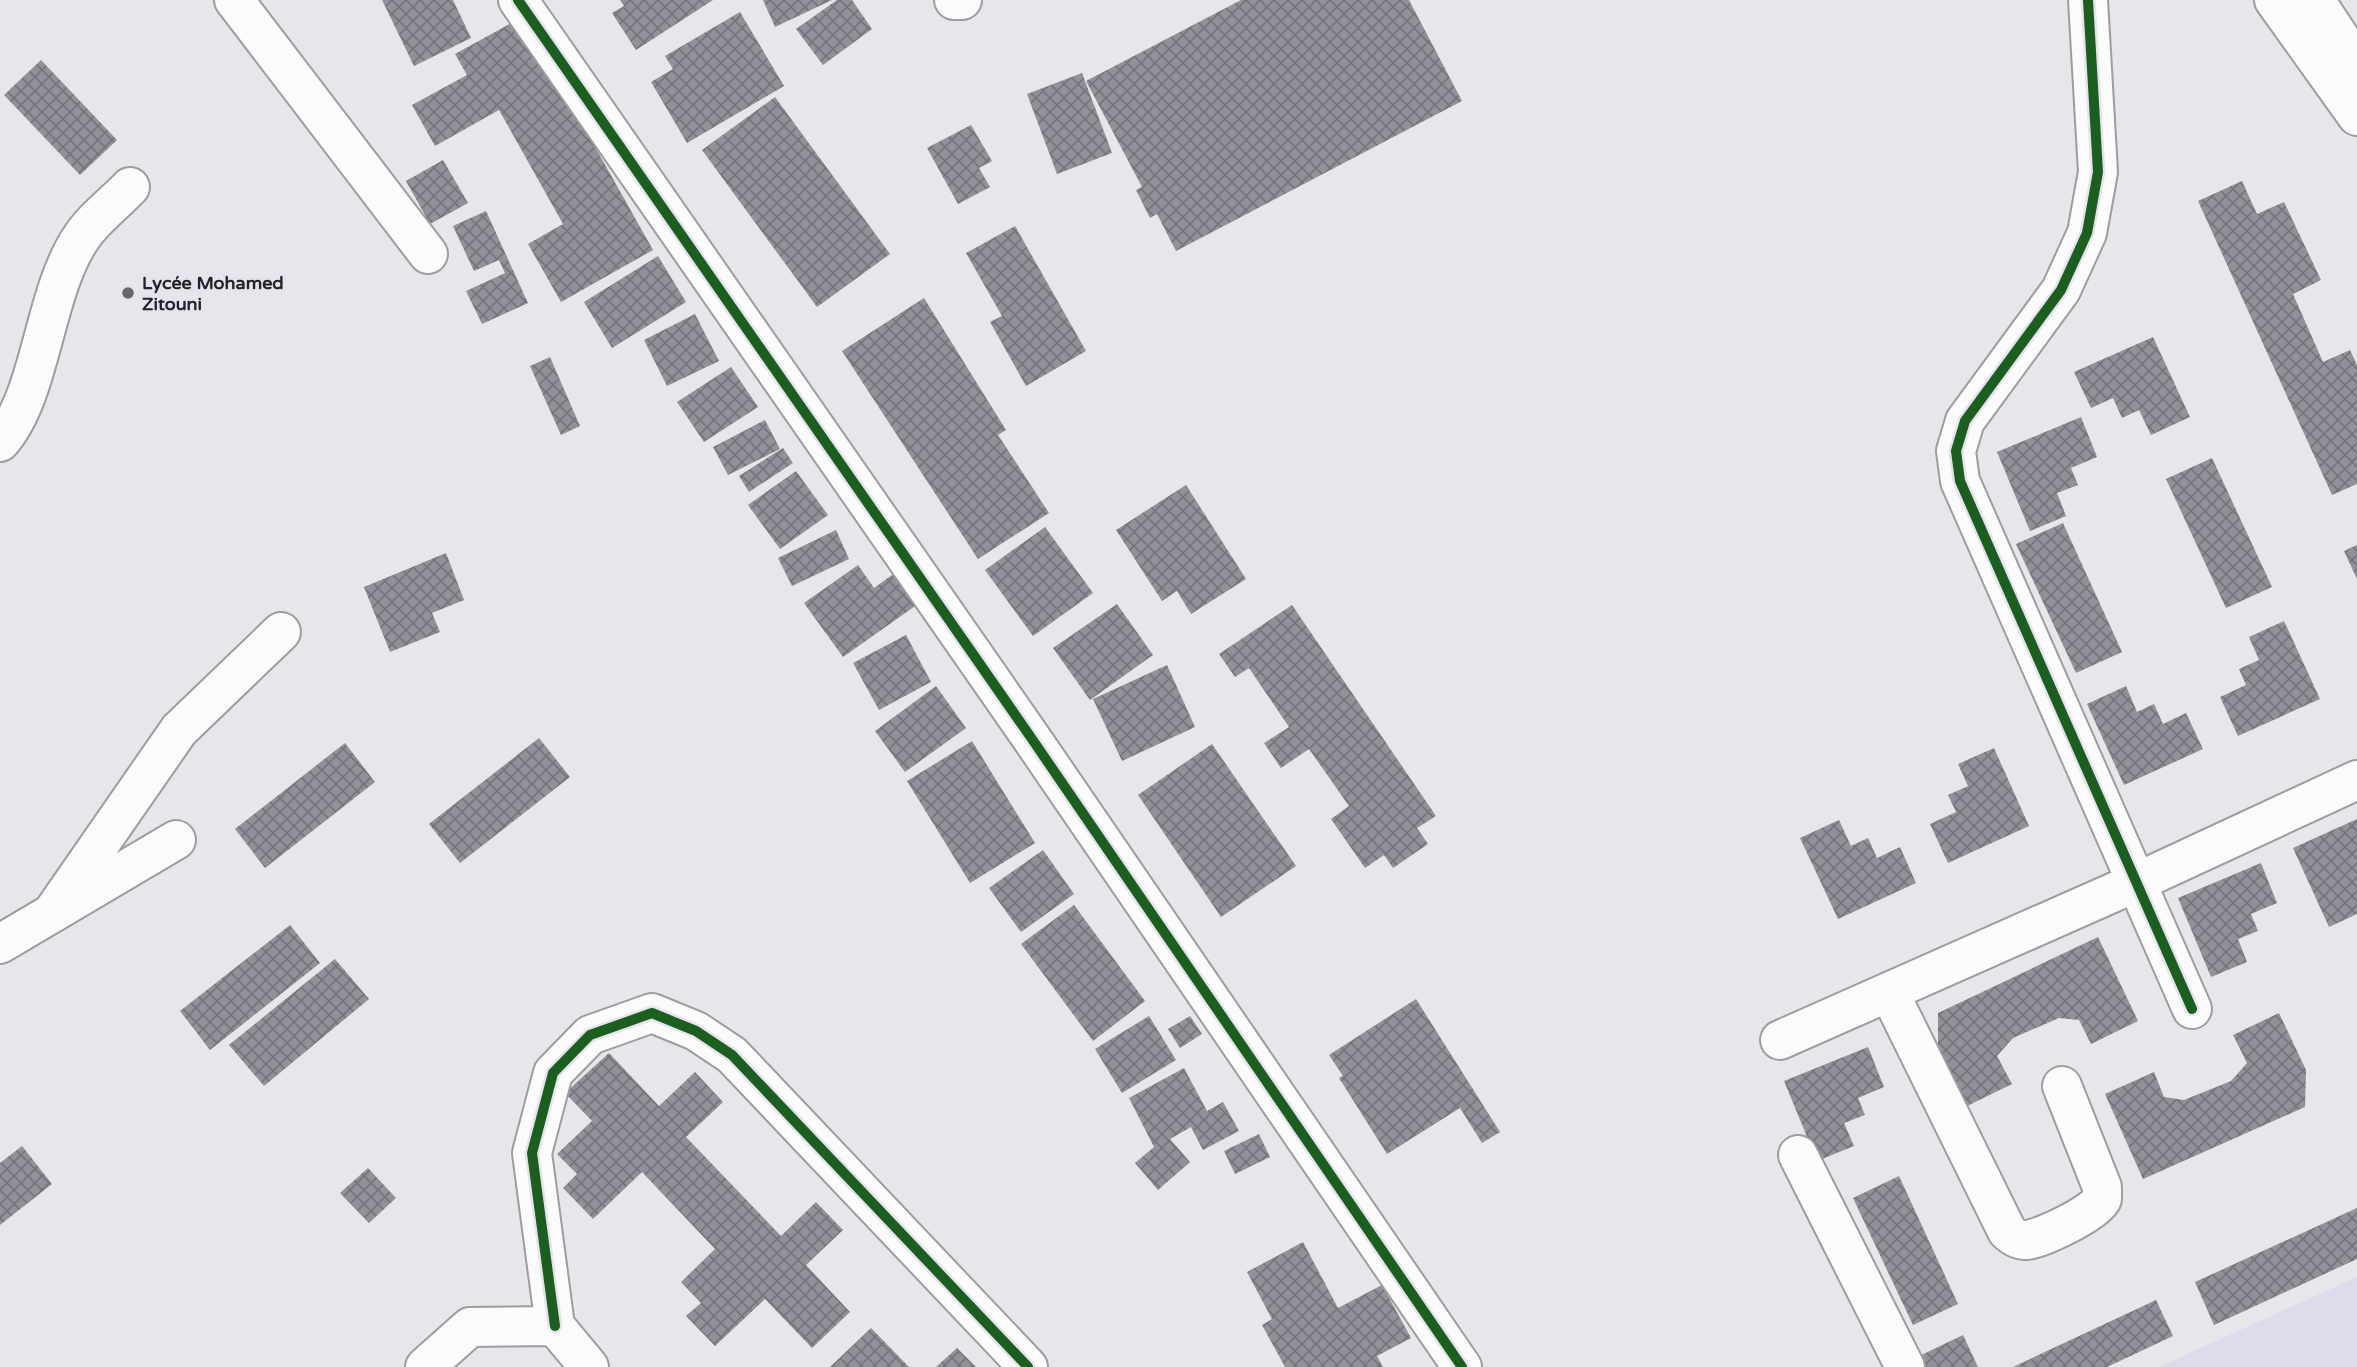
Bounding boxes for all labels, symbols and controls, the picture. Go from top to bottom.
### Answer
place label: Lycée Mohamed Zitouni [142,272,284,315]
marker: Lycée Mohamed Zitouni [120,285,136,301]

